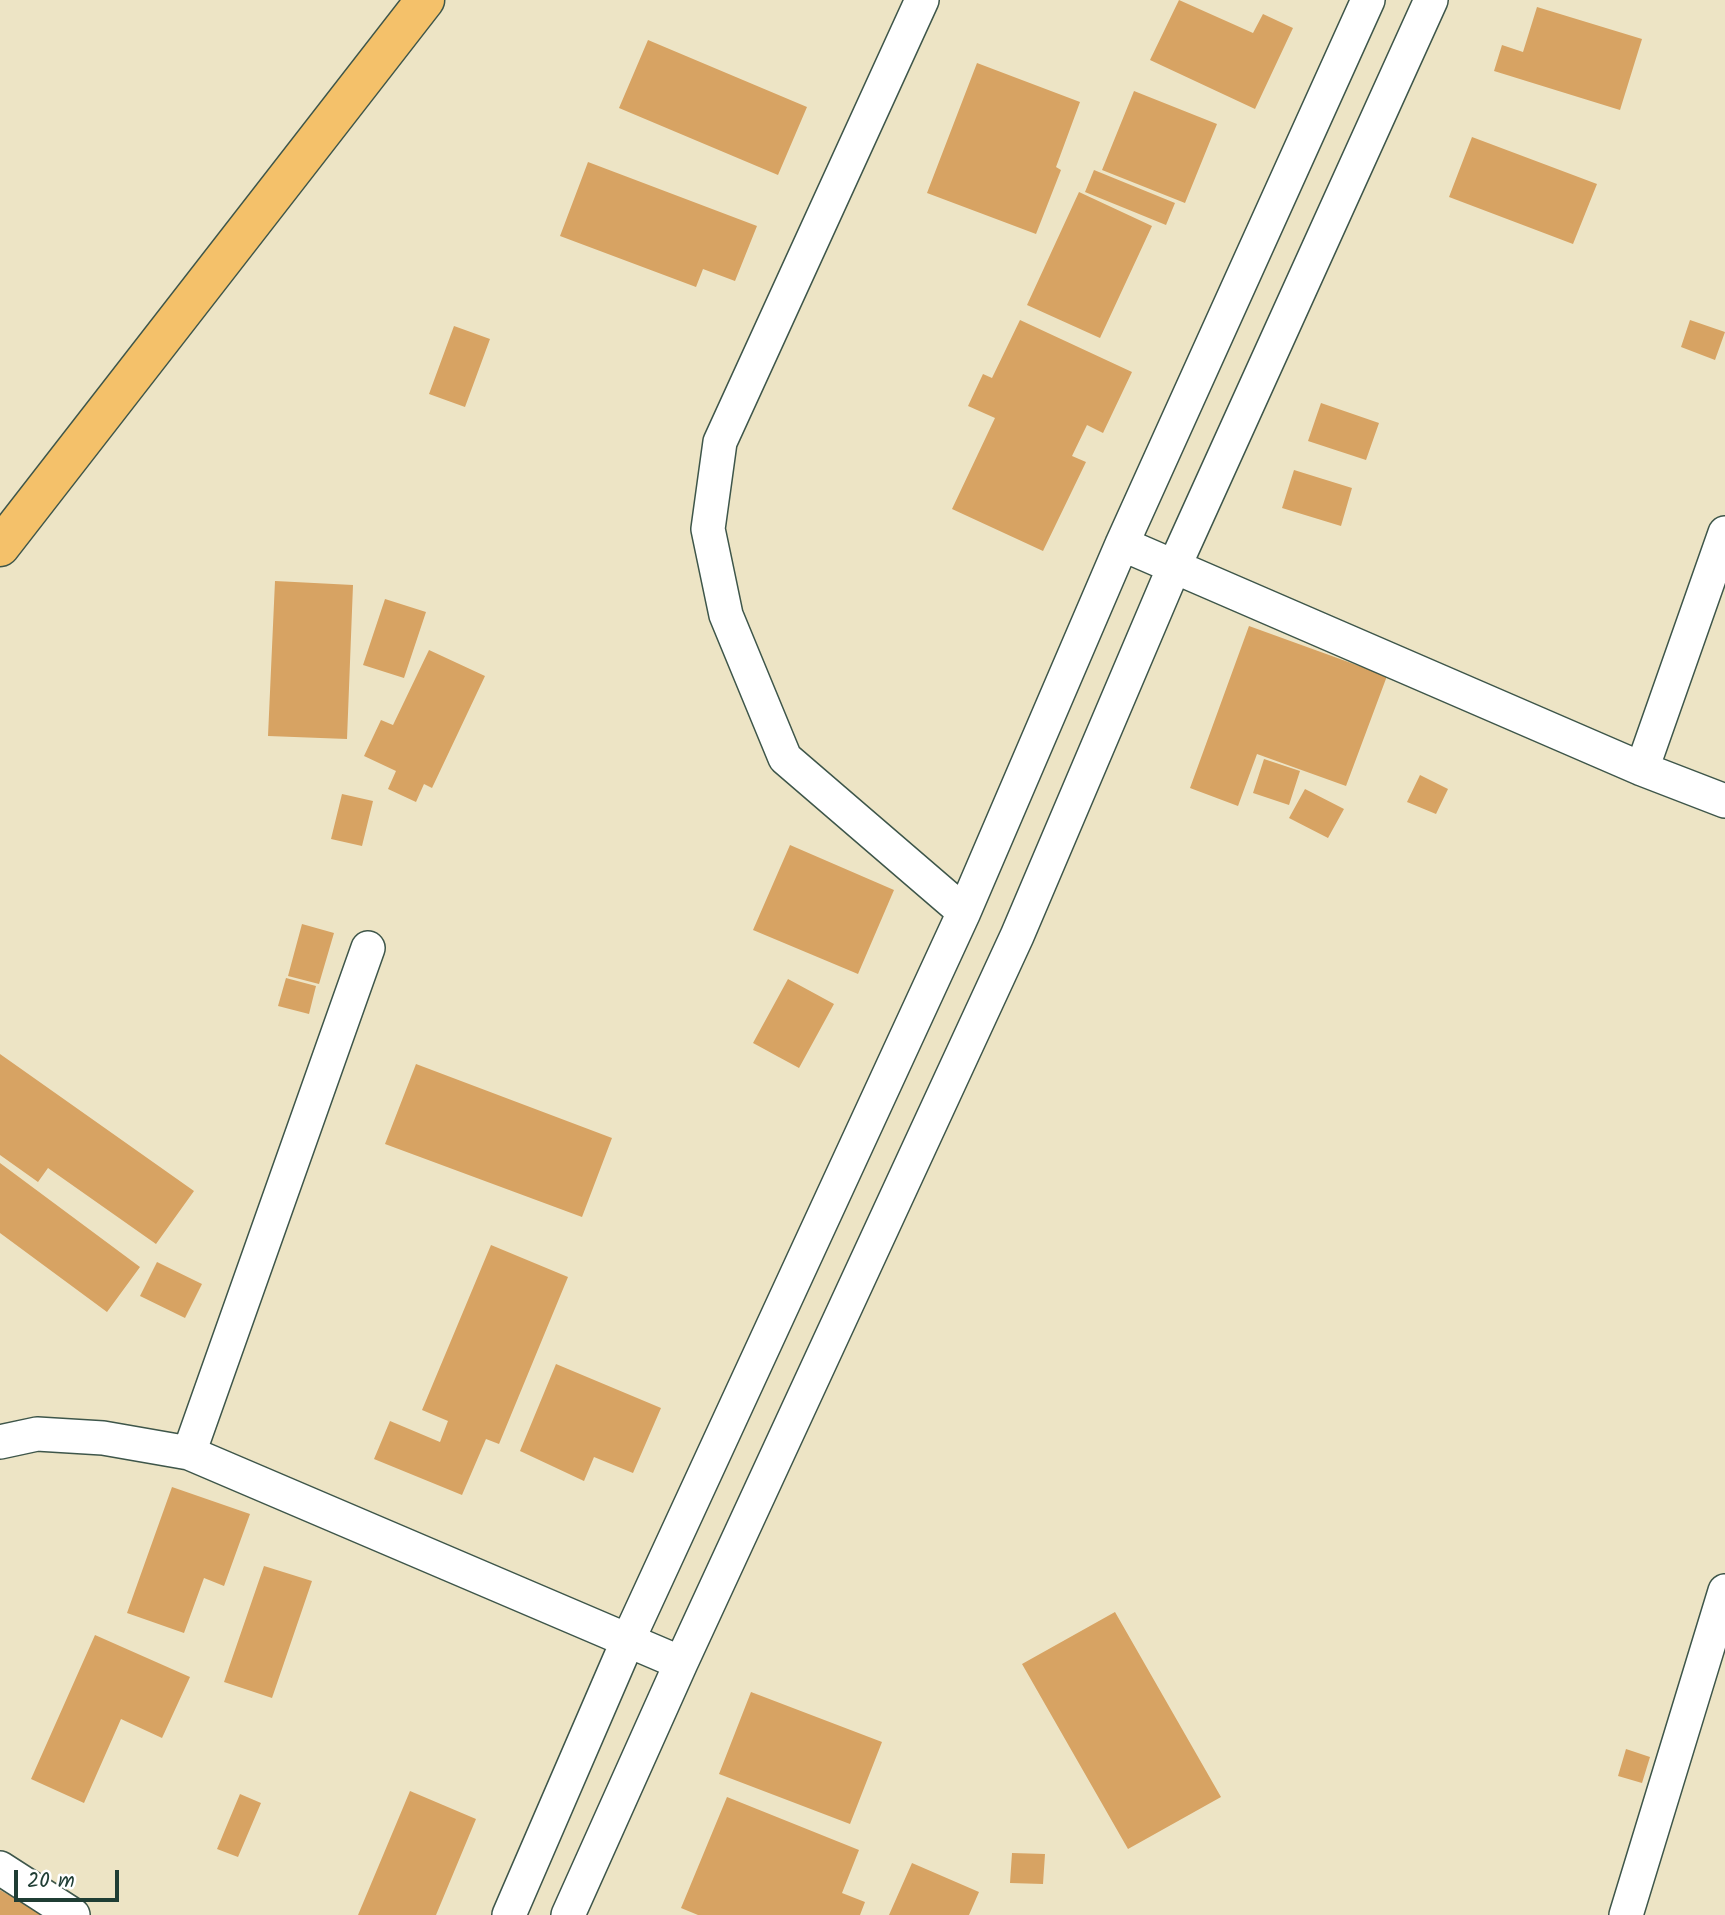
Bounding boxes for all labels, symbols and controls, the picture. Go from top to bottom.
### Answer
scale bar [18,1856,122,1900]
text: 20 m [27,1865,75,1898]

